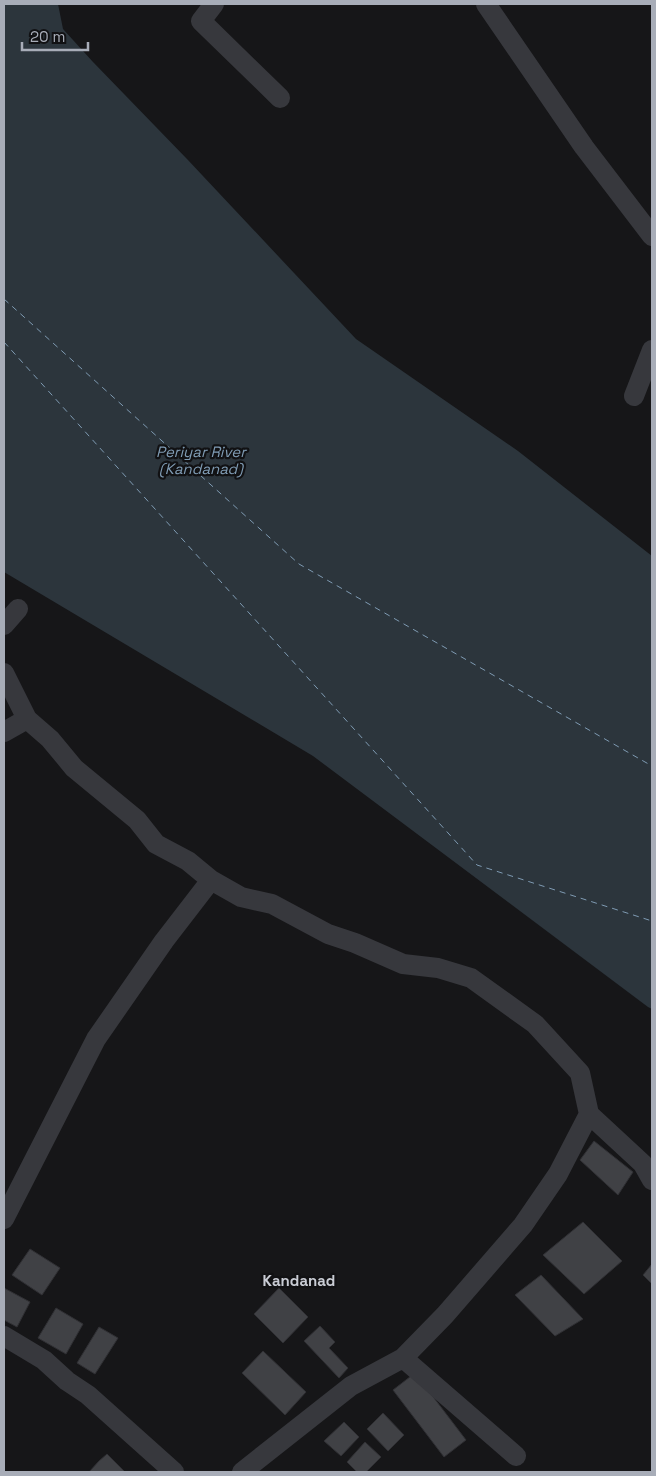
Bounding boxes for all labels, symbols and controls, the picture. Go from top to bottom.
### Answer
scale bar [22,20,89,52]
text: 20 m [30,27,65,46]
water label: Periyar River (Kandanad) [156,442,247,478]
district label: Kandanad [263,1271,335,1290]

